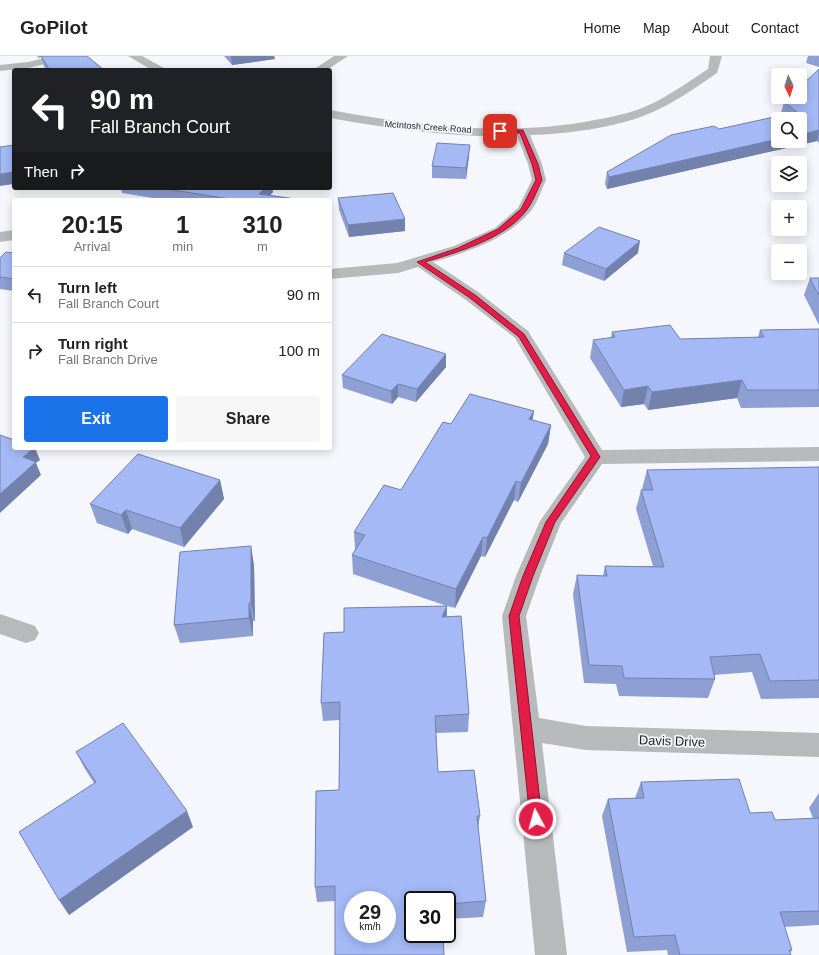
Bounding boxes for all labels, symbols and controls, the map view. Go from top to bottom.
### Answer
text: GoPilot [20,17,88,38]
text: Home [584,20,621,36]
text: Map [643,20,670,36]
text: About [692,20,729,36]
text: Contact [751,20,799,36]
north arrow [771,68,807,104]
map controls [771,68,807,280]
icon: left [24,84,76,136]
text: 90 m [90,84,154,115]
button: search [771,112,807,148]
pin [483,114,517,148]
text: Fall Branch Court [90,117,230,137]
street label: McIntosh Creek Road [384,119,472,135]
icon: arrive [489,120,511,142]
button: layers [771,156,807,192]
icon: right [66,160,88,182]
text: Then [24,163,58,180]
button: + [771,200,807,236]
text: 20:15 [61,211,123,238]
text: 1 [176,211,189,238]
text: 310 [243,211,283,238]
text: Arrival [74,239,111,254]
text: min [172,239,193,254]
text: m [257,239,268,254]
button: − [771,244,807,280]
text: Turn left [58,279,117,296]
icon: left [24,284,46,306]
text: 90 m [287,286,320,303]
text: Fall Branch Court [58,296,159,311]
text: Turn right [58,335,128,352]
icon: right [24,340,46,362]
text: 100 m [278,342,320,359]
text: Fall Branch Drive [58,352,158,367]
button: Exit [24,396,168,442]
button: Share [176,396,320,442]
street label: Davis Drive [639,732,705,750]
position arrow [515,798,557,840]
speed limit sign: 30 [404,891,456,943]
text: 29 [359,901,381,923]
text: km/h [359,921,381,932]

